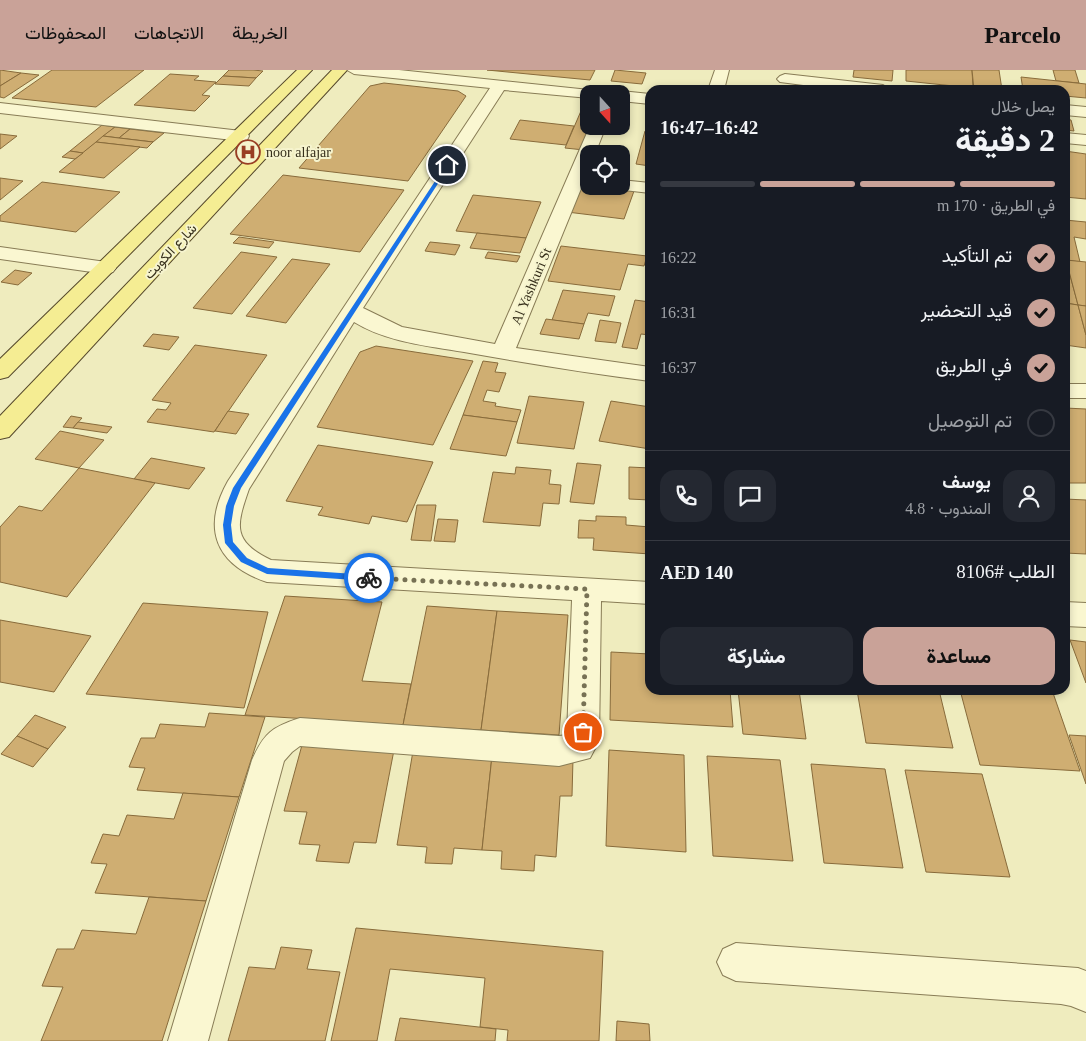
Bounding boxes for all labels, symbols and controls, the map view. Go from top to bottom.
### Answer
text: Parcelo [984,22,1061,48]
text: المحفوظات [25,23,106,43]
text: الاتجاهات [134,23,204,43]
text: الخريطة [232,23,288,43]
north arrow [580,85,630,135]
map controls [580,85,630,195]
text: يصل خلال [991,98,1055,115]
text: 16:42–16:47 [660,117,758,138]
text: 2 دقيقة [955,122,1055,158]
hospital icon: noor alfajar [235,139,261,165]
pin [426,144,468,186]
place label: noor alfajar [266,145,331,160]
button: locate [580,145,630,195]
icon: home [433,151,461,179]
text: في الطريق · 170 m [937,197,1055,214]
street label: شارع الكويت [141,221,202,284]
icon: check [1027,244,1055,272]
street label: Al Yashkuri St [509,245,554,327]
text: تم التأكيد [942,245,1012,266]
text: 16:22 [660,249,696,266]
icon: check [1027,299,1055,327]
text: قيد التحضير [921,300,1012,321]
text: 16:31 [660,304,696,321]
icon: check [1027,354,1055,382]
text: في الطريق [936,355,1012,376]
text: 16:37 [660,359,696,376]
text: تم التوصيل [928,410,1012,431]
button: phone [660,470,712,522]
button: chat [724,470,776,522]
button: person [1003,470,1055,522]
text: يوسف [942,471,991,492]
text: المندوب · 4.8 [905,500,991,517]
courier [344,553,394,603]
text: الطلب #8106 [956,561,1055,582]
text: AED 140 [660,562,733,583]
icon: bike [355,564,383,592]
button: مشاركة [660,627,853,685]
button: مساعدة [863,627,1055,685]
pin [562,711,604,753]
icon: bag [569,718,597,746]

